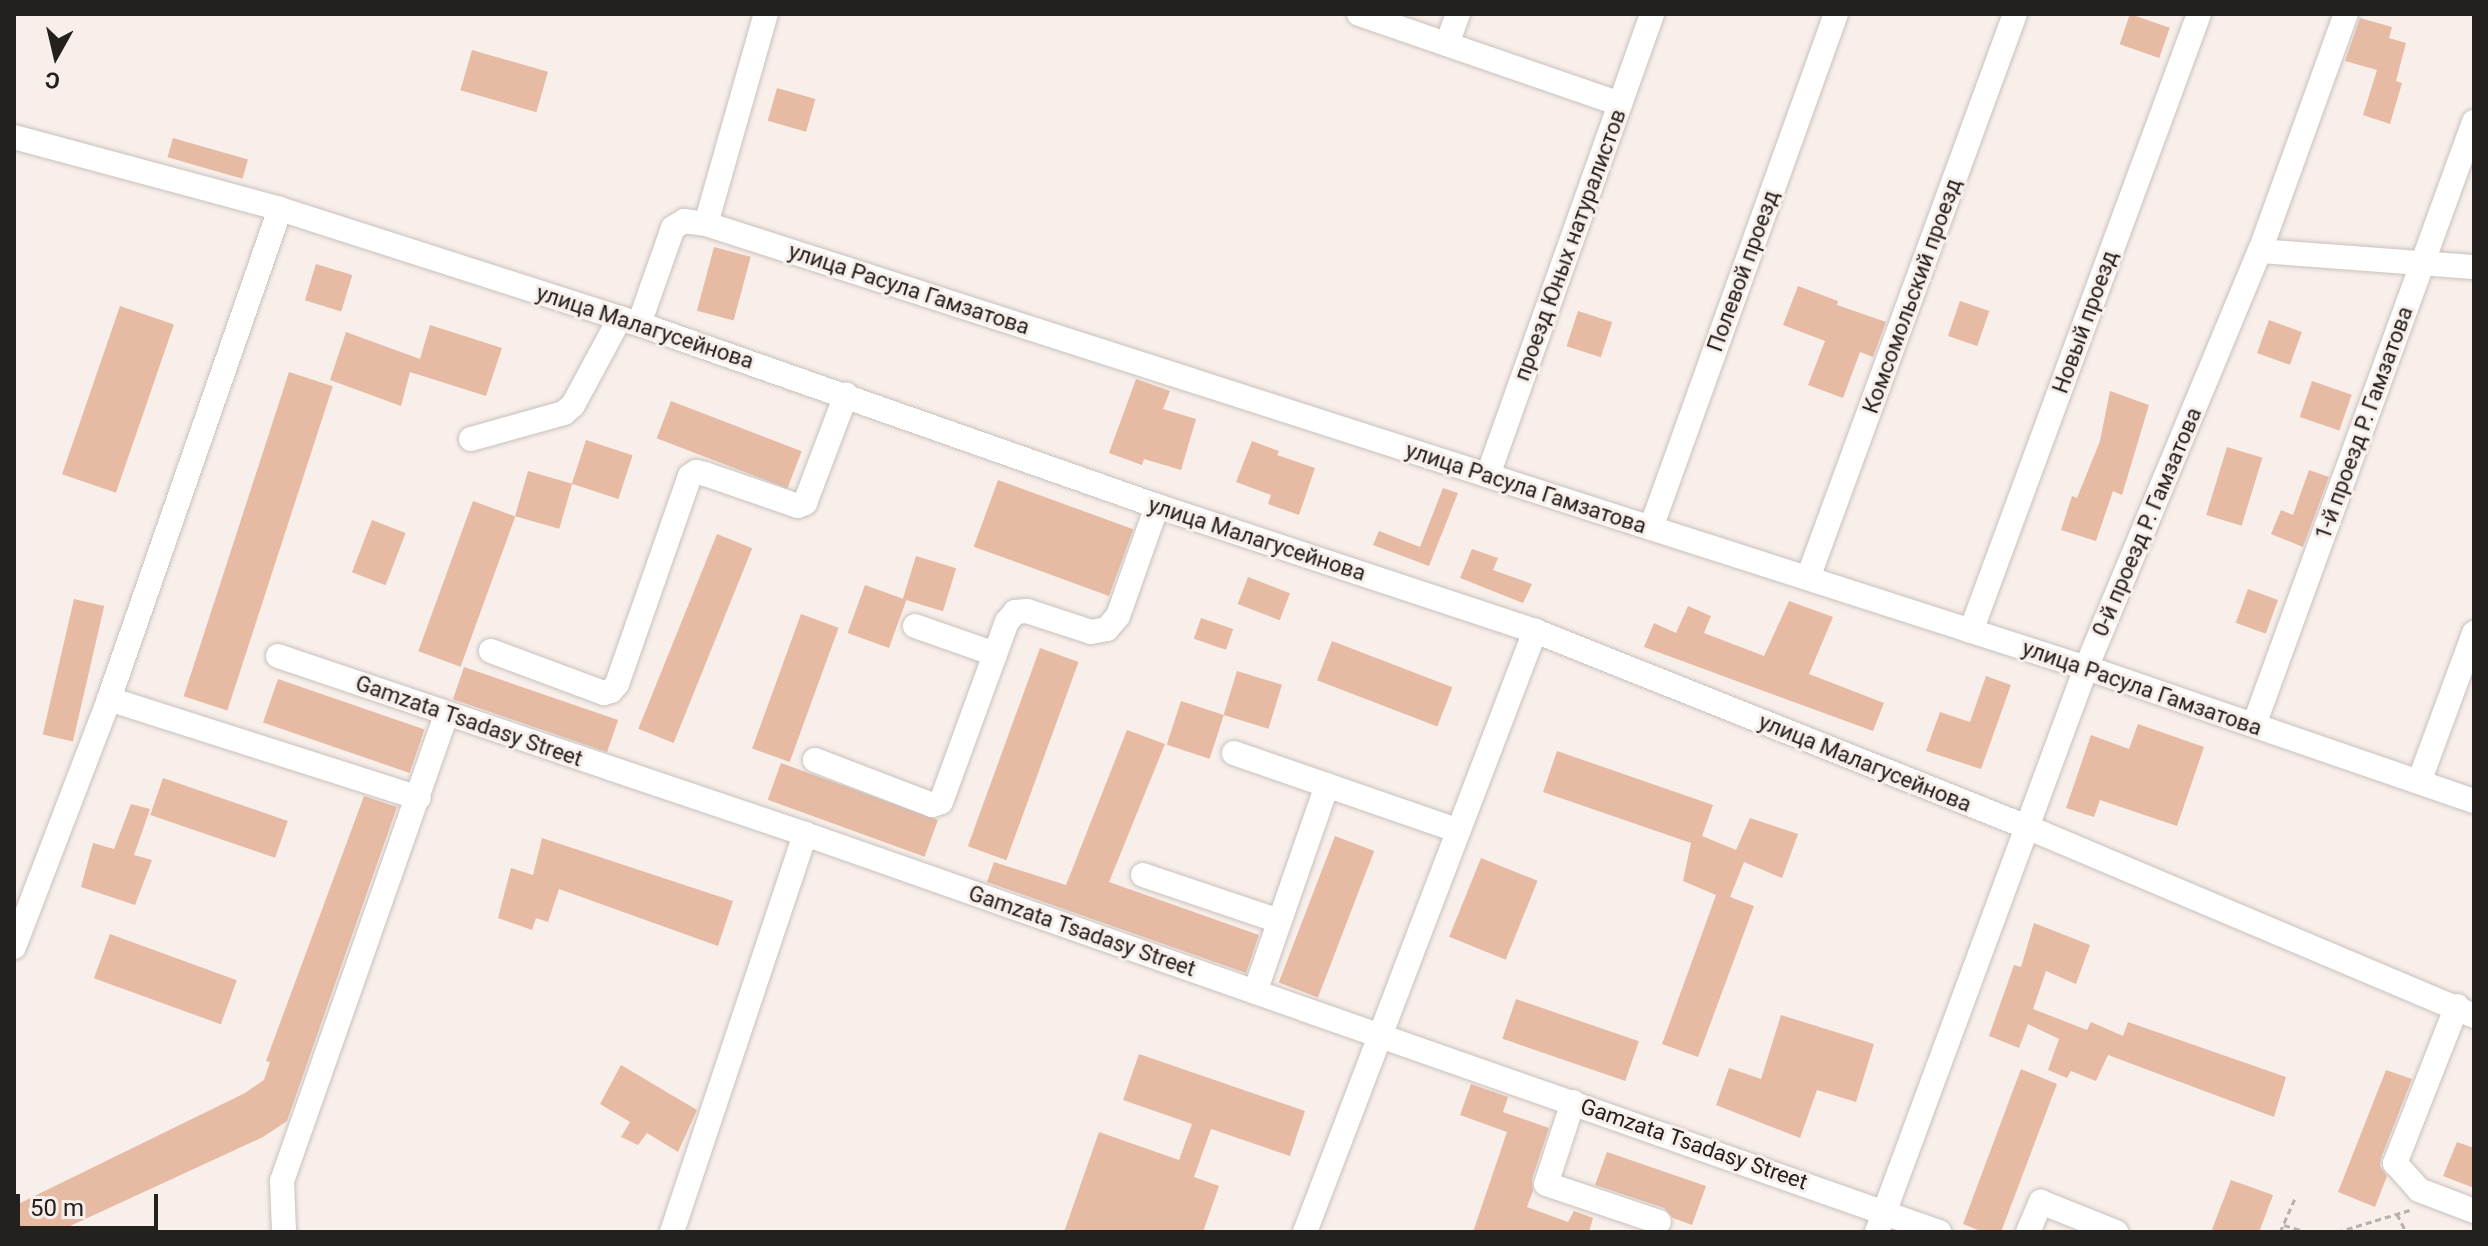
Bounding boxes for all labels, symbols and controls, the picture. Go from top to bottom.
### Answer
north arrow [16,16,96,96]
text: С [44,67,61,94]
street label: проезд Юных натуралистов [1509,106,1631,384]
street label: Комсомольский проезд [1857,175,1967,417]
street label: Полевой проезд [1702,187,1784,355]
street label: улица Расула Гамзатова [785,238,1033,340]
street label: Новый проезд [2047,247,2123,397]
street label: улица Малагусейнова [533,279,757,375]
street label: 1-й проезд Р. Гамзатова [2310,303,2418,543]
street label: 0-й проезд Р. Гамзатова [2087,404,2207,640]
street label: улица Расула Гамзатова [1402,437,1650,539]
street label: улица Малагусейнова [1145,491,1369,587]
street label: улица Расула Гамзатова [2019,635,2265,741]
street label: Gamzata Tsadasy Street [352,670,586,772]
street label: улица Малагусейнова [1755,708,1975,818]
street label: Gamzata Tsadasy Street [965,880,1199,982]
street label: Gamzata Tsadasy Street [1577,1093,1811,1195]
scale bar [20,1178,162,1228]
text: 50 m [30,1194,84,1222]

